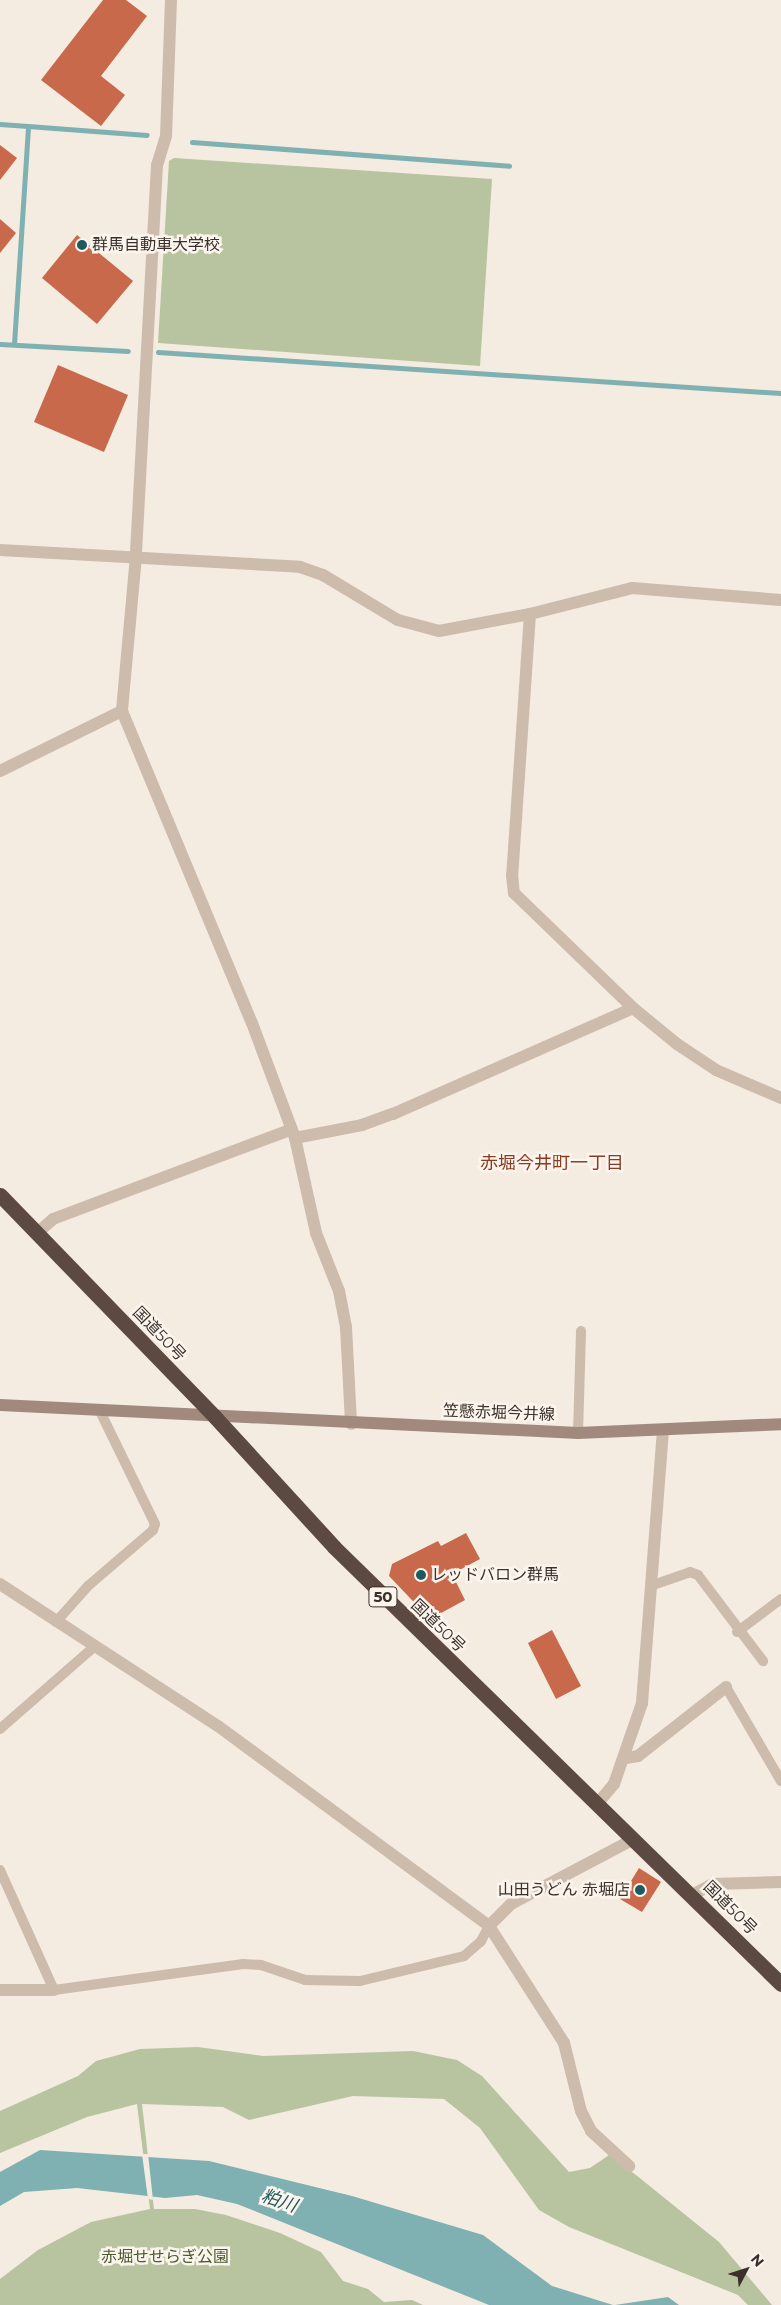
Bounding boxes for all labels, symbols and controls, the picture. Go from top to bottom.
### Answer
place label: 群馬自動車大学校 [92,235,220,255]
marker: 群馬自動車大学校 [76,239,88,251]
district label: 赤堀今井町一丁目 [480,1152,624,1174]
street label: 国道50号 [129,1303,189,1365]
street label: 笠懸赤堀今井線 [443,1401,555,1425]
place label: レッドバロン群馬 [431,1565,559,1585]
marker: レッドバロン群馬 [415,1569,427,1581]
road number: 50 [368,1584,398,1610]
street label: 国道50号 [407,1596,469,1656]
street label: 国道50号 [699,1877,761,1939]
place label: 山田うどん 赤堀店 [498,1880,630,1900]
marker: 山田うどん 赤堀店 [634,1884,646,1896]
water label: 粕川 [258,2185,300,2217]
north arrow [721,2245,771,2295]
park label: 赤堀せせらぎ公園 [101,2247,229,2267]
text: N [747,2250,768,2270]

